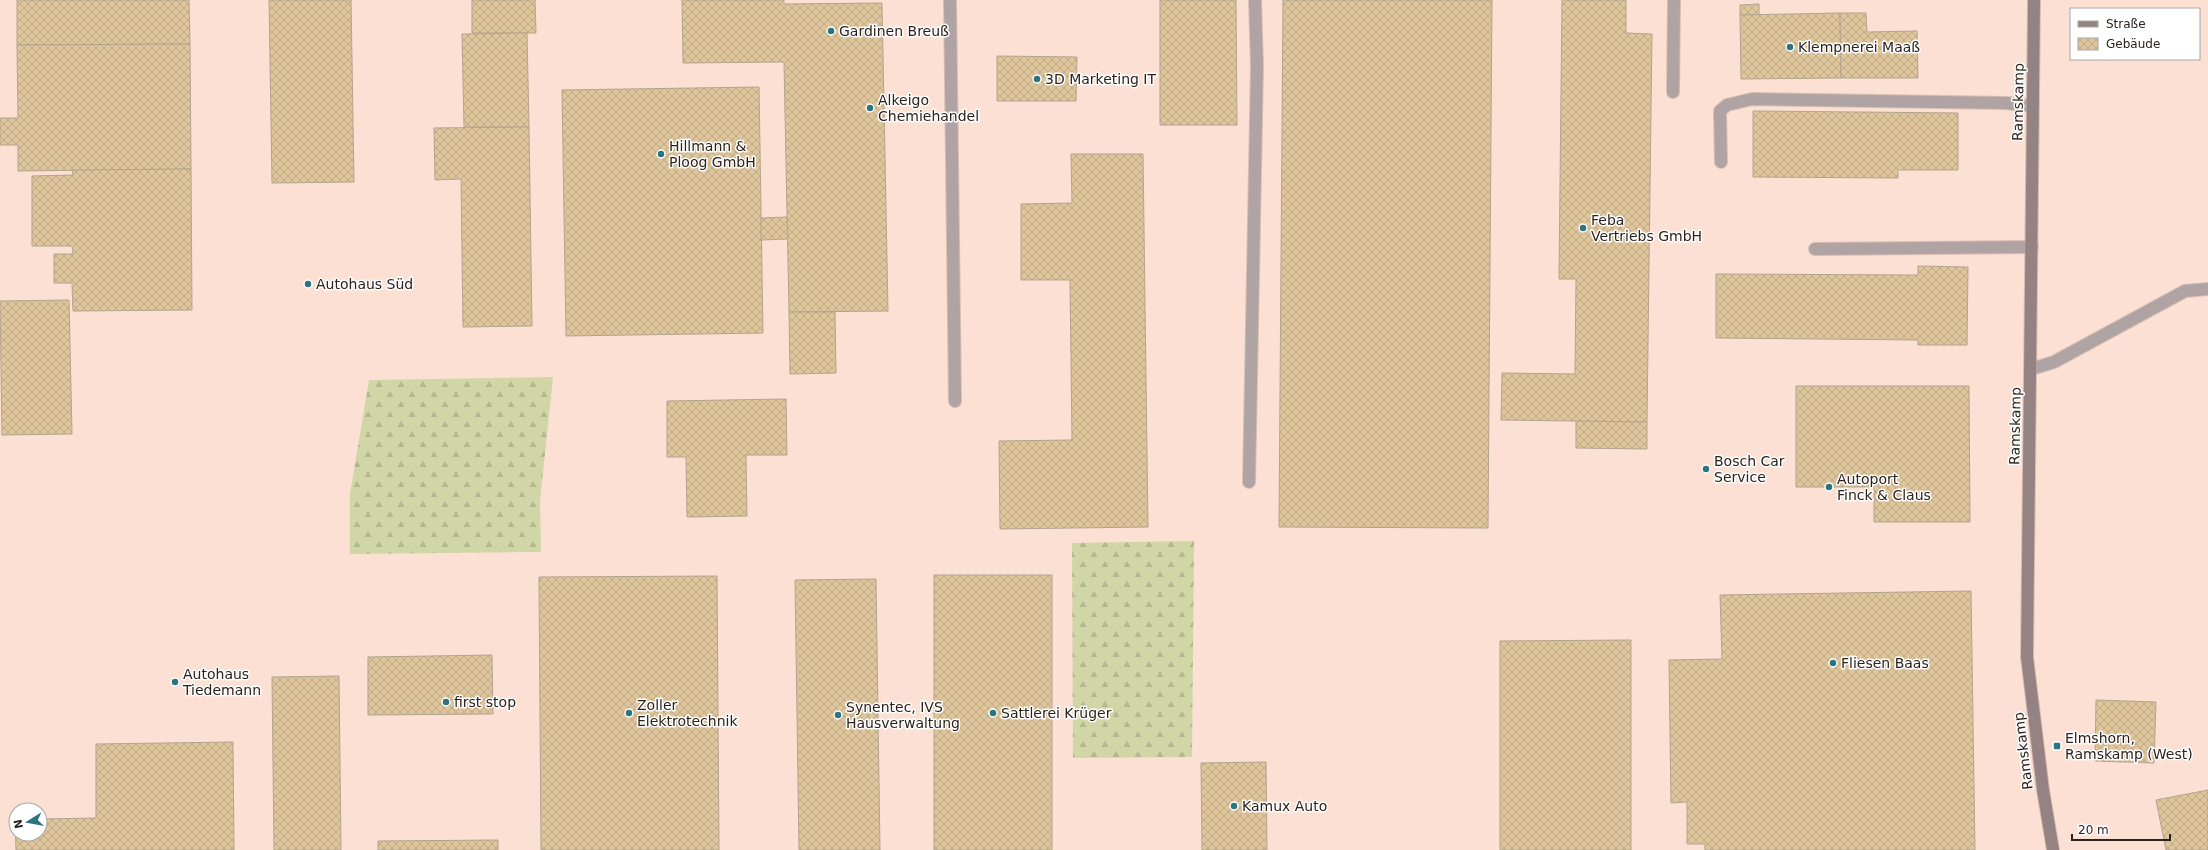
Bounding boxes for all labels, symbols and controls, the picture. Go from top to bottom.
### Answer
legend [2070,8,2200,60]
text: Straße [2106,17,2146,31]
place label: Gardinen Breuß [839,23,949,39]
marker: Gardinen Breuß [826,26,836,36]
text: Gebäude [2106,37,2160,51]
place label: Klempnerei Maaß [1798,39,1920,55]
marker: Klempnerei Maaß [1785,42,1795,52]
street label: Ramskamp [2009,63,2027,141]
place label: 3D Marketing IT [1045,71,1156,87]
marker: 3D Marketing IT [1032,74,1042,84]
place label: Alkeigo Chemiehandel [878,92,979,124]
marker: Alkeigo Chemiehandel [865,103,875,113]
place label: Hillmann & Ploog GmbH [669,138,756,170]
marker: Hillmann & Ploog GmbH [656,149,666,159]
place label: Feba Vertriebs GmbH [1591,212,1702,244]
marker: Feba Vertriebs GmbH [1578,223,1588,233]
place label: Autohaus Süd [316,276,413,292]
marker: Autohaus Süd [303,279,313,289]
street label: Ramskamp [2006,387,2024,465]
place label: Bosch Car Service [1714,453,1785,485]
marker: Bosch Car Service [1701,464,1711,474]
place label: Autoport Finck & Claus [1837,471,1931,503]
marker: Autoport Finck & Claus [1824,482,1834,492]
place label: Fliesen Baas [1841,655,1929,671]
marker: Fliesen Baas [1828,658,1838,668]
place label: Autohaus Tiedemann [182,666,261,698]
marker: Autohaus Tiedemann [170,677,180,687]
place label: first stop [454,694,516,710]
marker: first stop [441,697,451,707]
place label: Zoller Elektrotechnik [637,697,738,729]
place label: Synentec, IVS Hausverwaltung [846,699,960,731]
place label: Sattlerei Krüger [1001,705,1112,721]
marker: Zoller Elektrotechnik [624,708,634,718]
marker: Sattlerei Krüger [988,708,998,718]
marker: Synentec, IVS Hausverwaltung [833,710,843,720]
street label: Ramskamp [2010,711,2036,791]
place label: Elmshorn, Ramskamp (West) [2065,730,2193,762]
marker: Elmshorn, Ramskamp (West) [2052,741,2062,751]
place label: Kamux Auto [1242,798,1327,814]
marker: Kamux Auto [1229,801,1239,811]
north arrow [8,802,48,842]
scale bar [2072,816,2170,842]
text: N [11,818,26,830]
text: 20 m [2078,823,2109,837]

